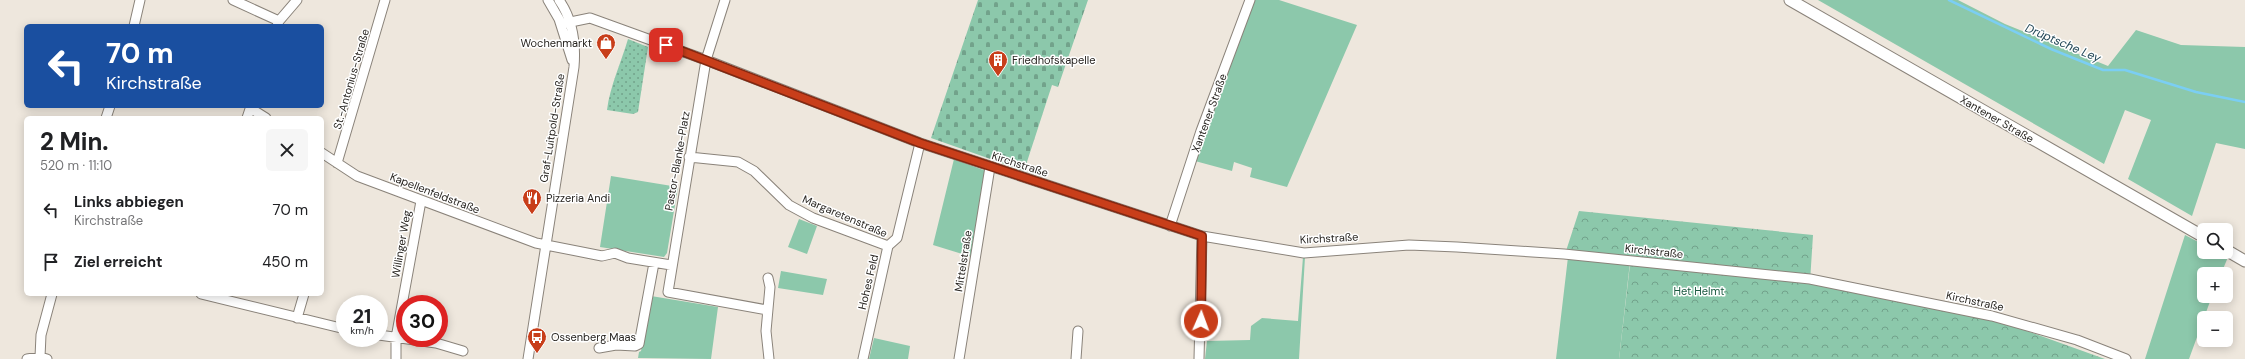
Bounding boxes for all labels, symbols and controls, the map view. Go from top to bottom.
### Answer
water label: Drüptsche Ley [2023,20,2104,66]
street label: St.-Antonius-Straße [330,27,372,131]
pin [649,28,683,62]
shop icon: Wochenmarkt [595,32,617,60]
icon: arrive [655,34,677,56]
text: 70 m [106,35,174,72]
place label: Wochenmarkt [521,36,592,50]
icon: left [40,40,92,92]
building icon: Friedhofskapelle [987,49,1009,77]
place label: Friedhofskapelle [1012,53,1095,67]
text: Kirchstraße [106,71,202,95]
street label: Xantener Straße [1188,72,1230,154]
street label: Graf-Luitpold-Straße [536,73,568,183]
street label: Xantener Straße [1958,92,2036,146]
street label: Pastor-Blanke-Platz [661,110,693,212]
text: 2 Min. [40,126,109,157]
button: close [266,129,308,171]
street label: Kirchstraße [990,148,1050,180]
text: 520 m · 11:10 [40,157,112,174]
street label: Kapellenfeldstraße [388,169,482,217]
restaurant icon: Pizzeria Andi [521,187,543,215]
place label: Pizzeria Andi [546,191,610,205]
text: Links abbiegen [74,192,184,212]
street label: Margaretenstraße [800,192,890,240]
icon: left [40,199,62,221]
text: 70 m [273,200,308,220]
street label: Willinger Weg [388,209,414,279]
text: Kirchstraße [74,212,143,229]
map controls [2197,223,2233,347]
button: search [2197,223,2233,259]
street label: Mittelstraße [951,229,975,293]
street label: Kirchstraße [1299,229,1359,247]
street label: Kirchstraße [1624,241,1684,261]
icon: arrive [40,251,62,273]
text: Ziel erreicht [74,252,163,272]
text: 450 m [262,252,308,272]
street label: Hohes Feld [855,253,881,311]
button: + [2197,267,2233,303]
park label: Het Helmt [1673,284,1725,298]
street label: Kirchstraße [1945,288,2005,314]
speed limit sign: 30 [396,295,448,347]
position arrow [1180,300,1222,342]
text: 21 [353,303,371,329]
button: − [2197,311,2233,347]
text: km/h [350,324,374,337]
bus stop icon: Ossenberg Maas [526,326,548,354]
place label: Ossenberg Maas [551,330,636,344]

